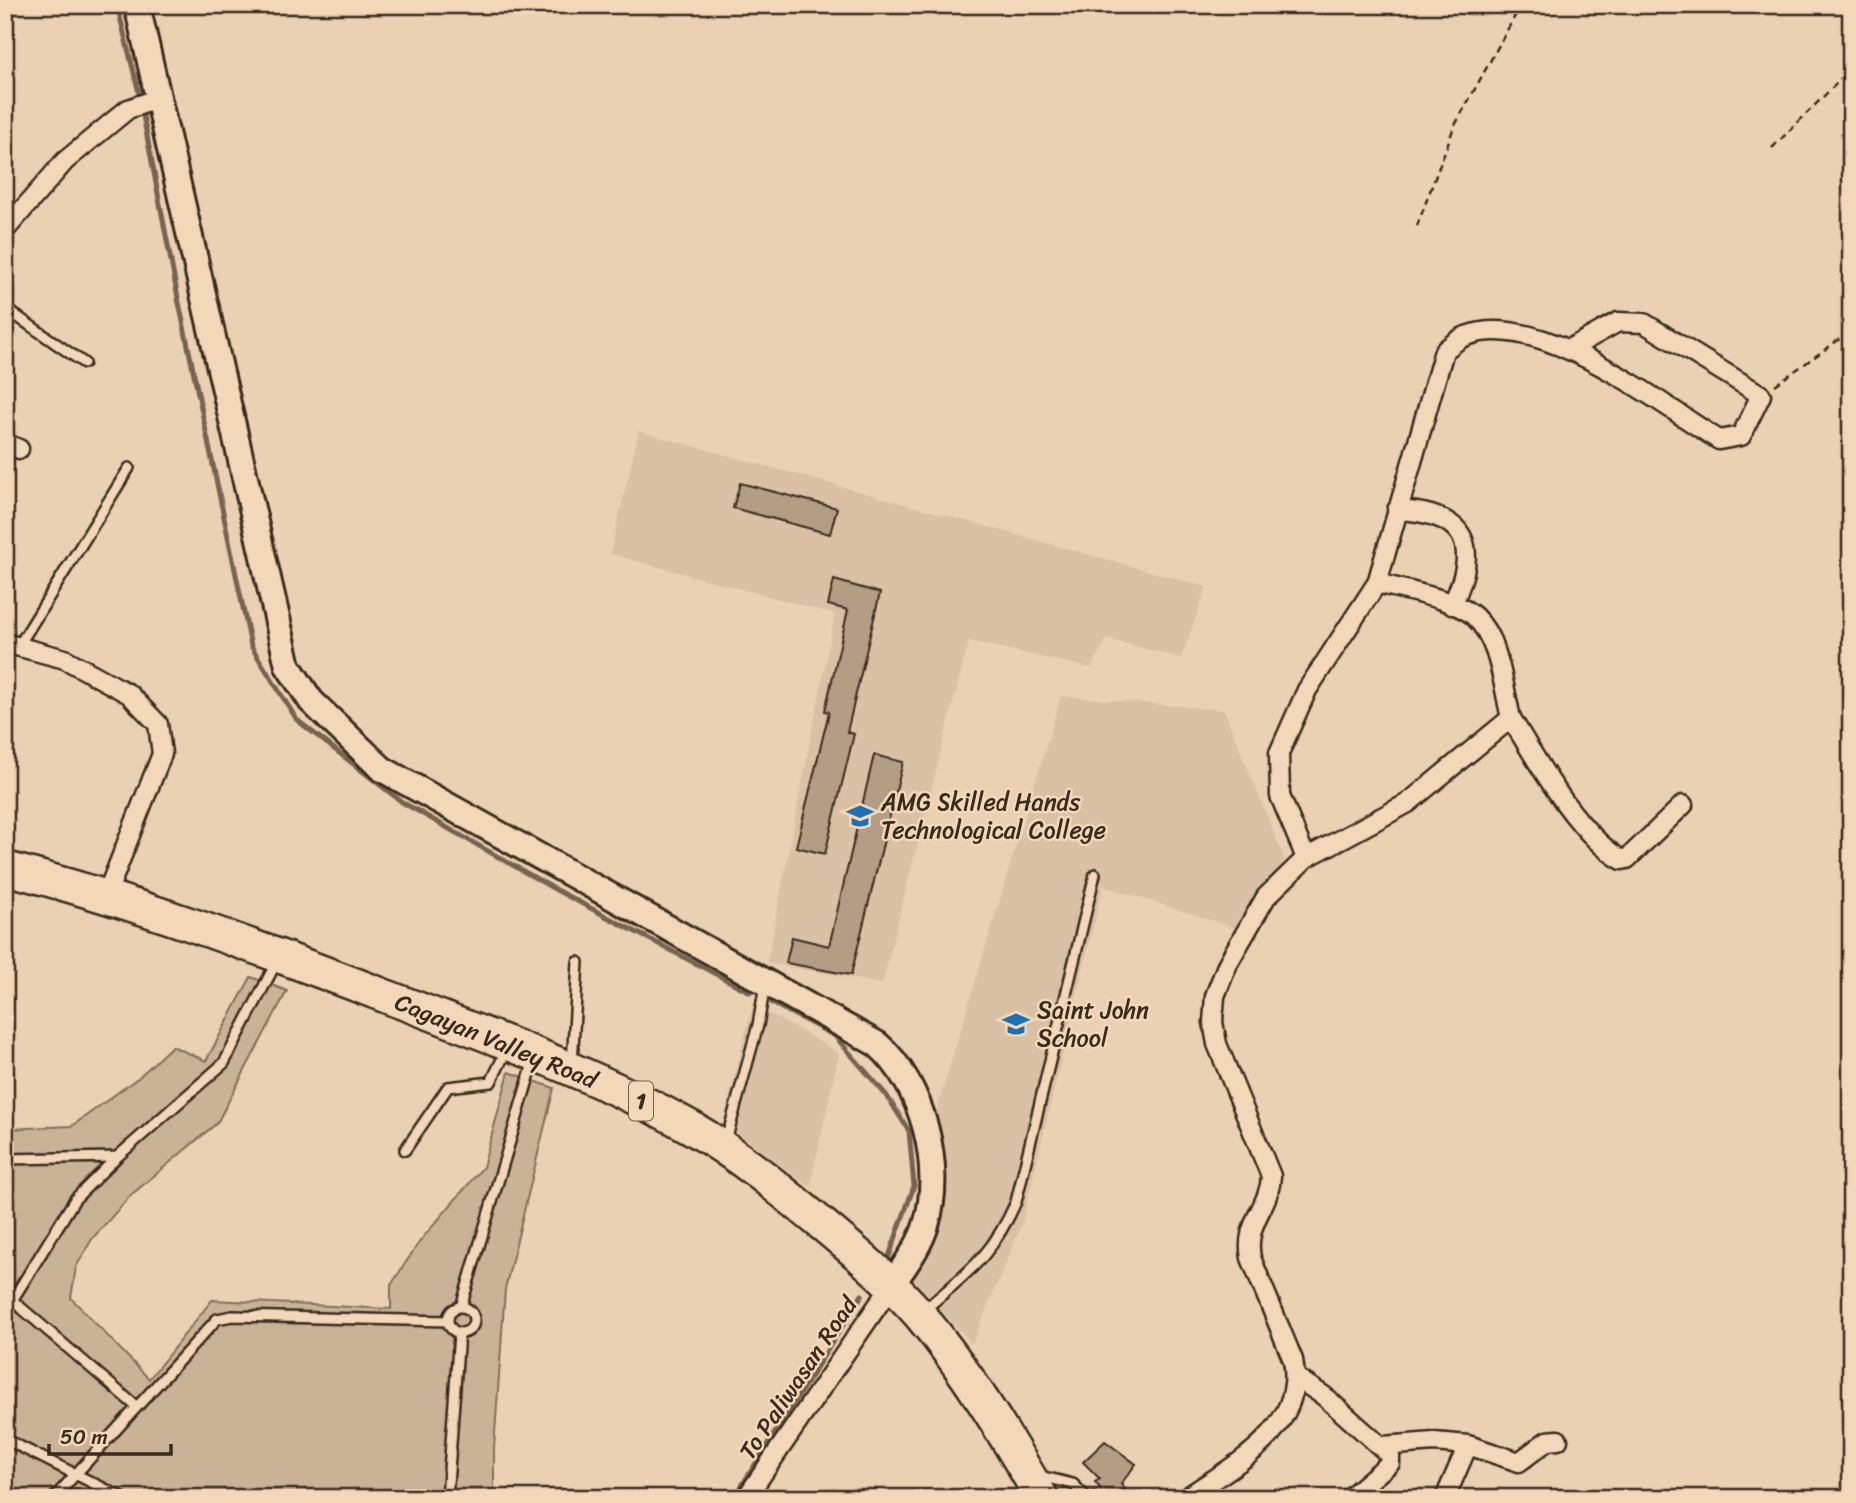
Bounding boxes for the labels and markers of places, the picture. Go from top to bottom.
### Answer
place label: AMG Skilled Hands Technological College [880,781,1106,851]
school or university icon: AMG Skilled Hands Technological College [845,801,875,831]
place label: Saint John School [1037,989,1149,1059]
school or university icon: Saint John School [1001,1009,1031,1039]

